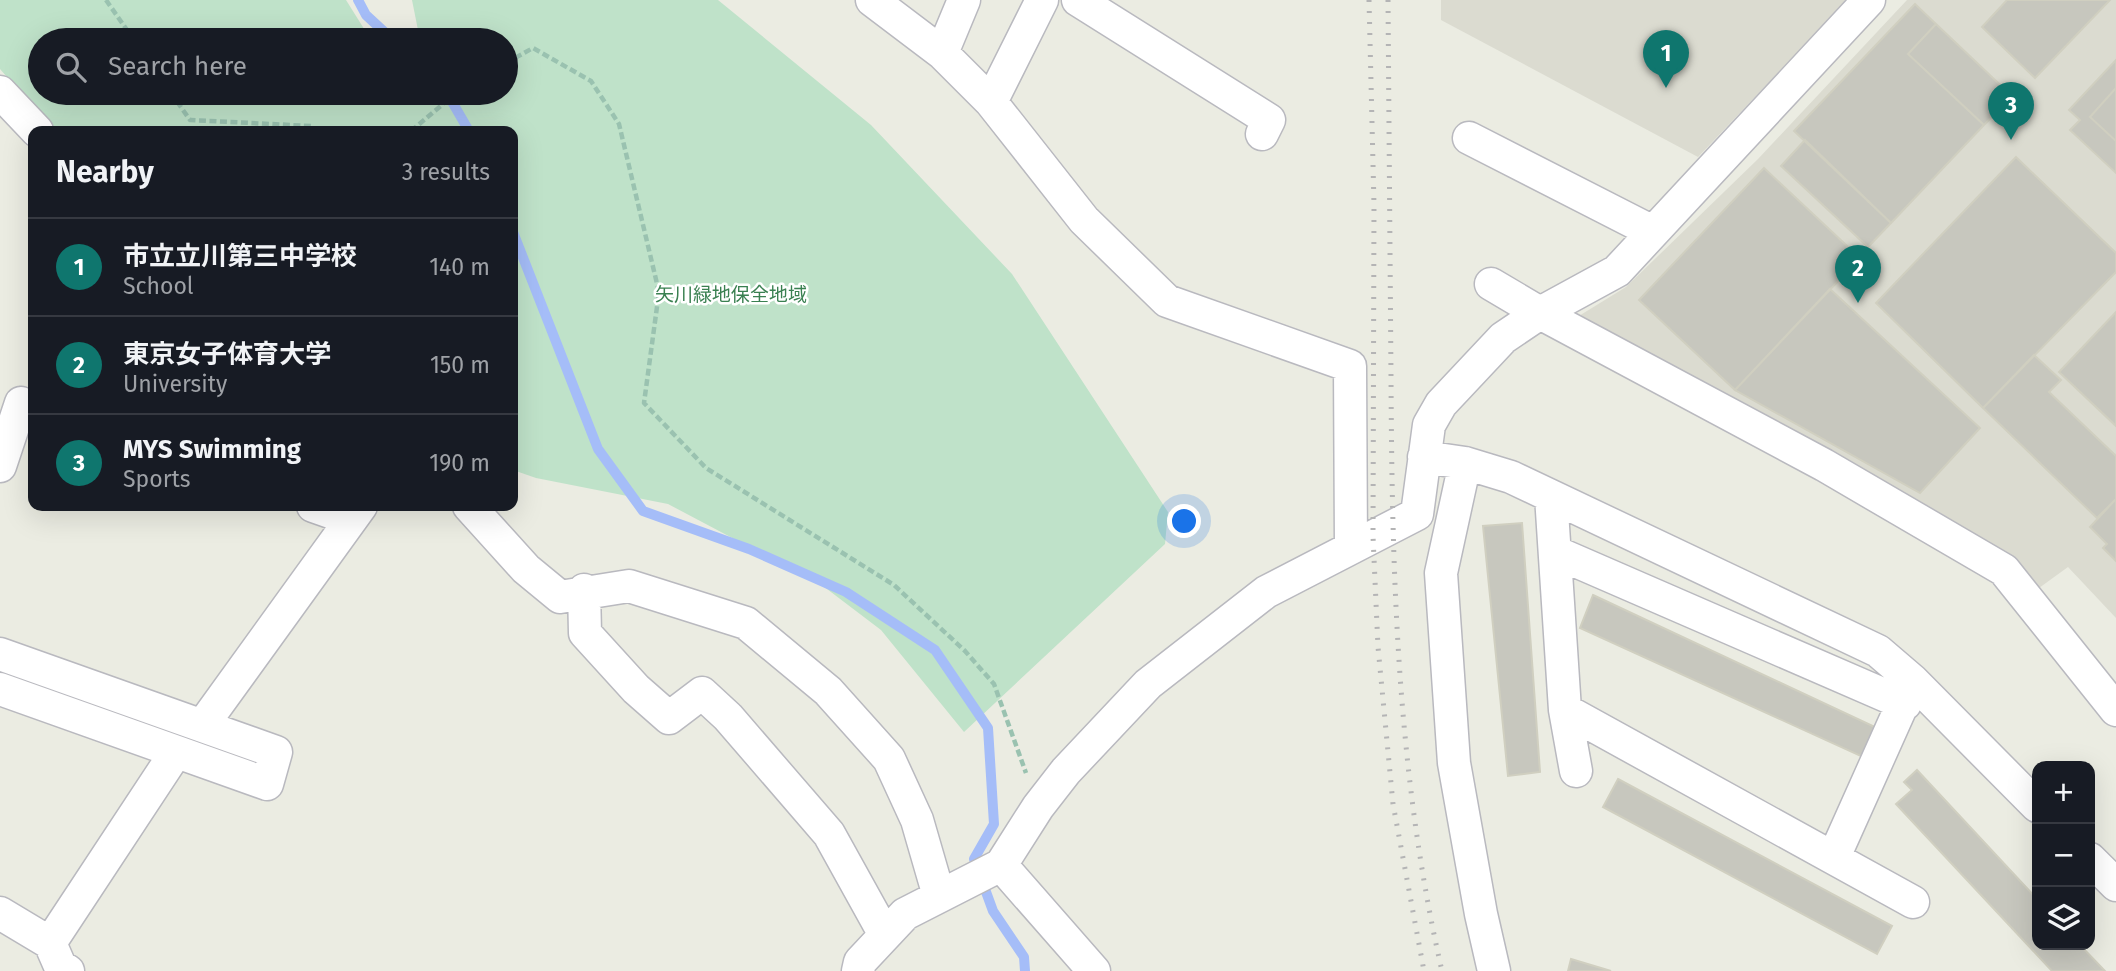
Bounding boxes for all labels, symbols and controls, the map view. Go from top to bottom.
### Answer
search box [28,28,518,105]
pin: 1 [1643,30,1689,88]
icon: search [52,48,90,86]
text: Search here [108,51,247,82]
pin: 3 [1988,82,2034,140]
text: Nearby [56,154,154,190]
text: 3 results [402,158,490,186]
text: 市立立川第三中学校 [123,241,357,272]
pin: 2 [1835,245,1881,303]
text: 1 [74,253,84,281]
text: 140 m [429,253,490,281]
text: School [123,272,194,300]
park label: 矢川緑地保全地域 [655,283,807,306]
text: 東京女子体育大学 [123,339,331,370]
text: 2 [73,351,85,379]
text: 150 m [430,351,490,379]
text: University [123,370,227,398]
text: MYS Swimming [123,434,301,465]
text: 3 [73,449,85,477]
text: 190 m [429,449,490,477]
text: Sports [123,465,191,493]
your location [1167,504,1201,538]
map controls [2032,761,2095,950]
button: + [2032,761,2095,824]
button: − [2032,824,2095,887]
button: layers [2032,887,2095,950]

